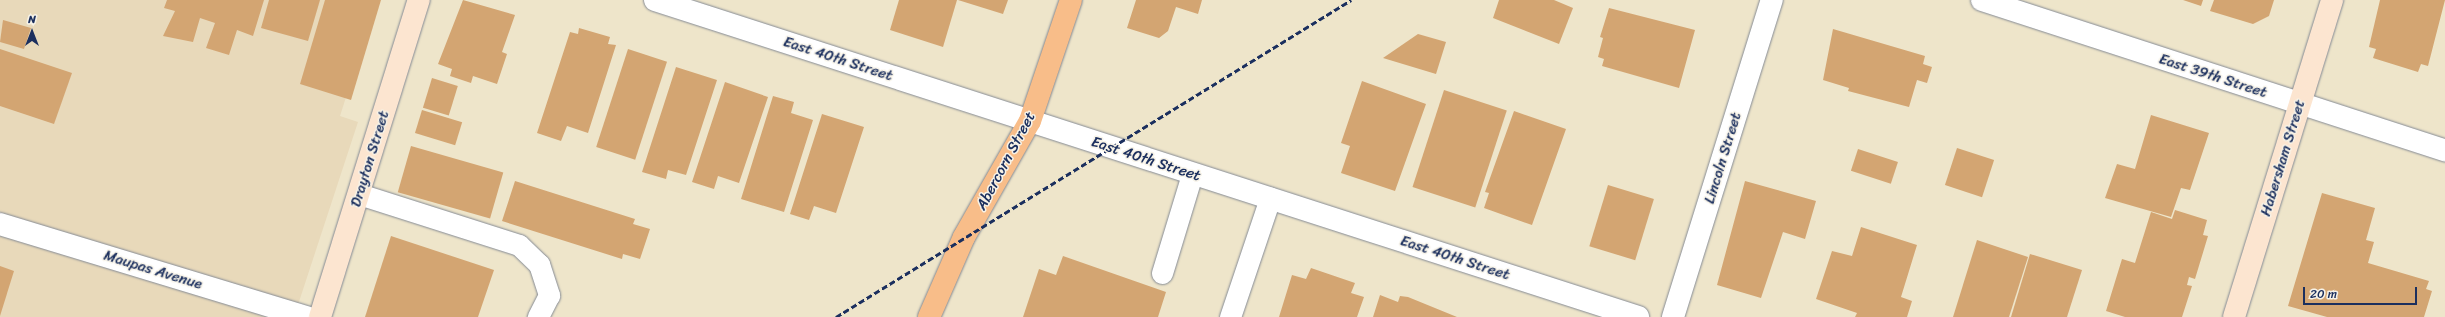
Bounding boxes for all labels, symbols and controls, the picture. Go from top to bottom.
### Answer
text: N [28,10,36,29]
north arrow [12,12,52,52]
street label: East 40th Street [781,33,895,85]
street label: East 39th Street [2157,50,2269,102]
street label: Habersham Street [2257,98,2309,218]
street label: Drayton Street [347,109,393,209]
street label: Abercorn Street [973,109,1039,213]
street label: Lincoln Street [1701,110,1745,206]
street label: East 40th Street [1089,133,1203,185]
street label: East 40th Street [1398,232,1512,284]
street label: Maupas Avenue [102,246,204,294]
scale bar [2305,279,2419,305]
text: 20 m [2310,283,2337,305]

